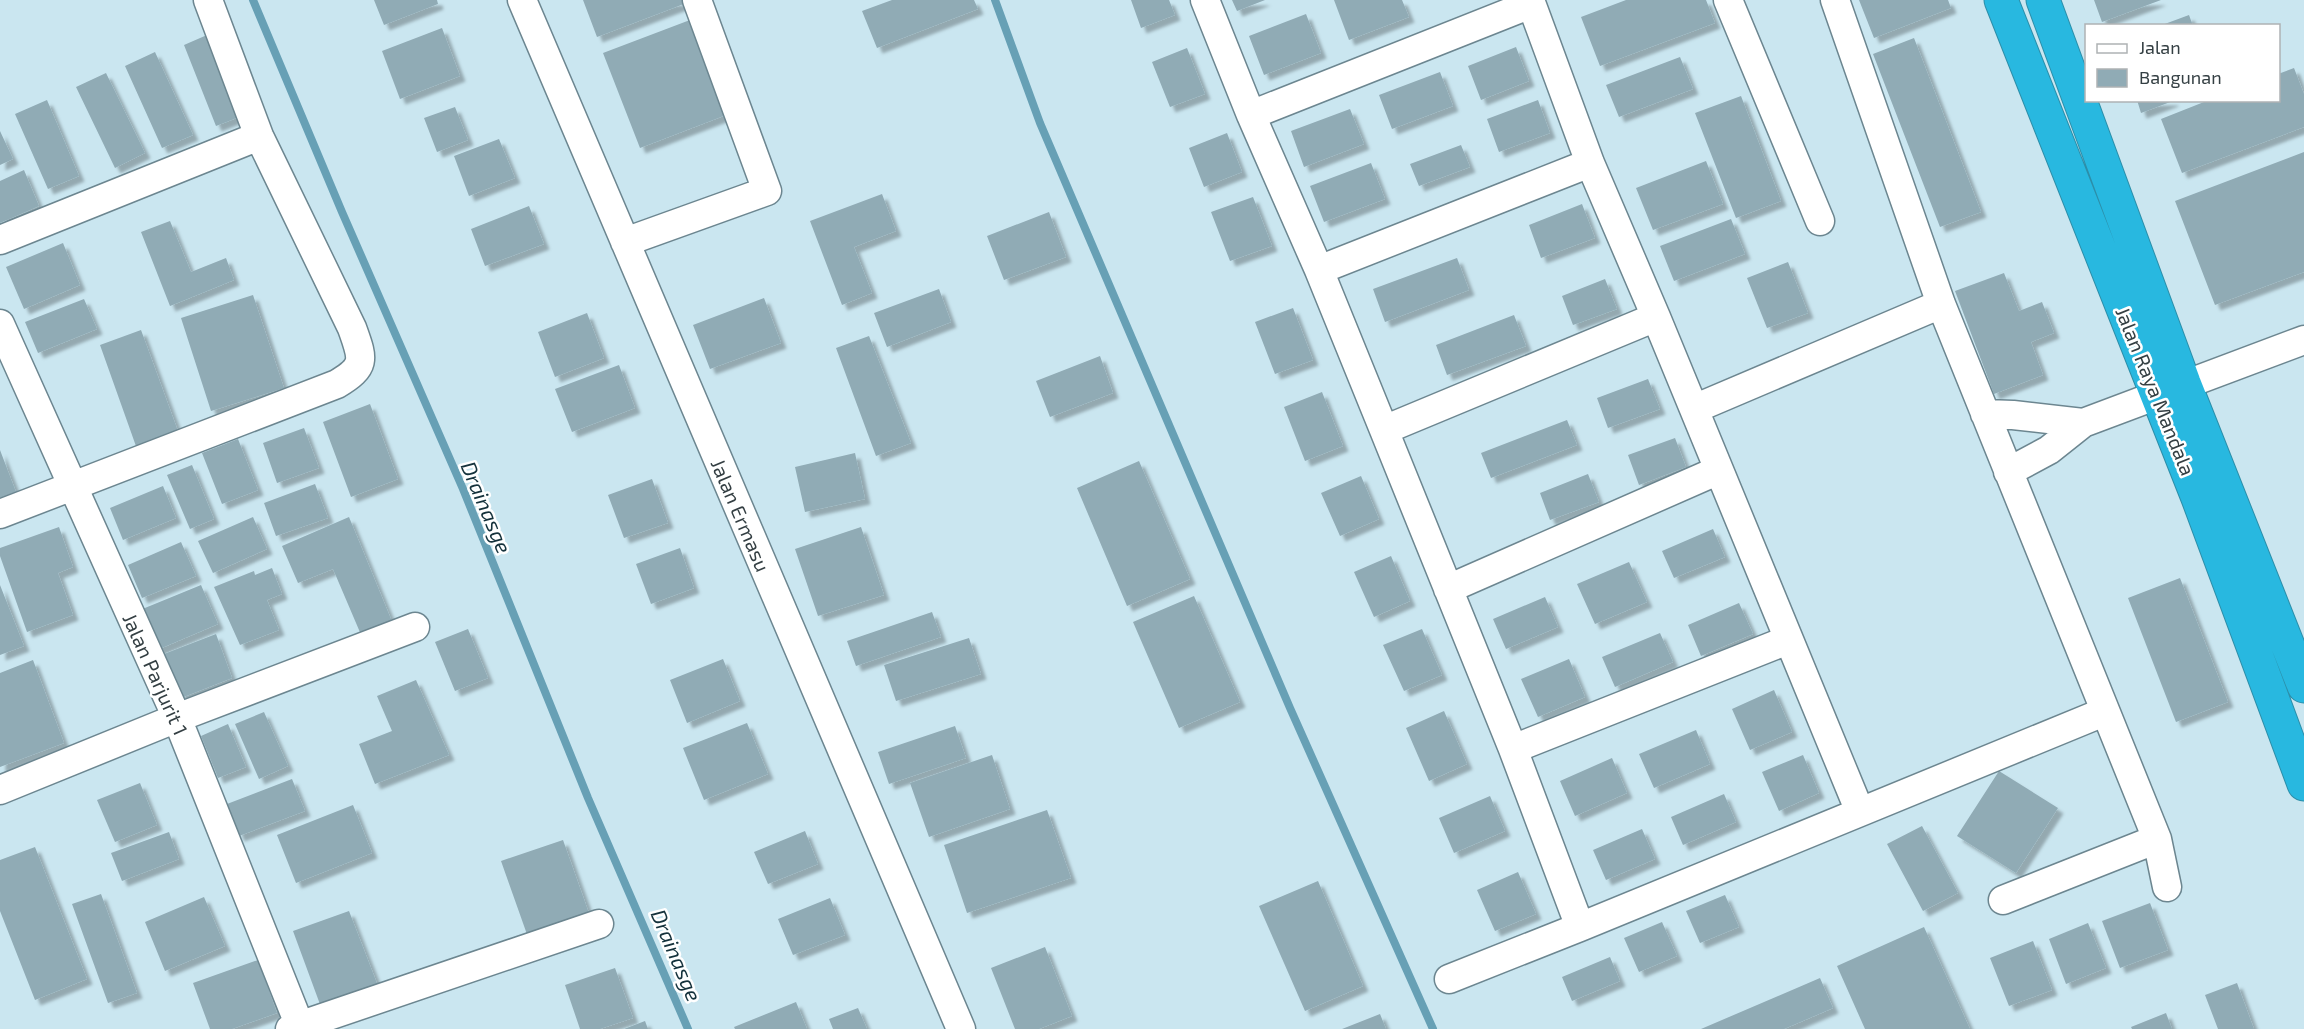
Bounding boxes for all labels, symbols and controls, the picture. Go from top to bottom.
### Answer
legend [2085,24,2280,102]
text: Jalan [2139,36,2181,58]
text: Bangunan [2139,66,2222,88]
street label: Jalan Raya Mandala [2111,303,2201,479]
street label: Jalan Ermasu [706,455,776,575]
water label: Drainasge [456,457,518,557]
street label: Jalan Parjurit 1 [118,609,194,739]
water label: Drainasge [646,905,708,1005]

